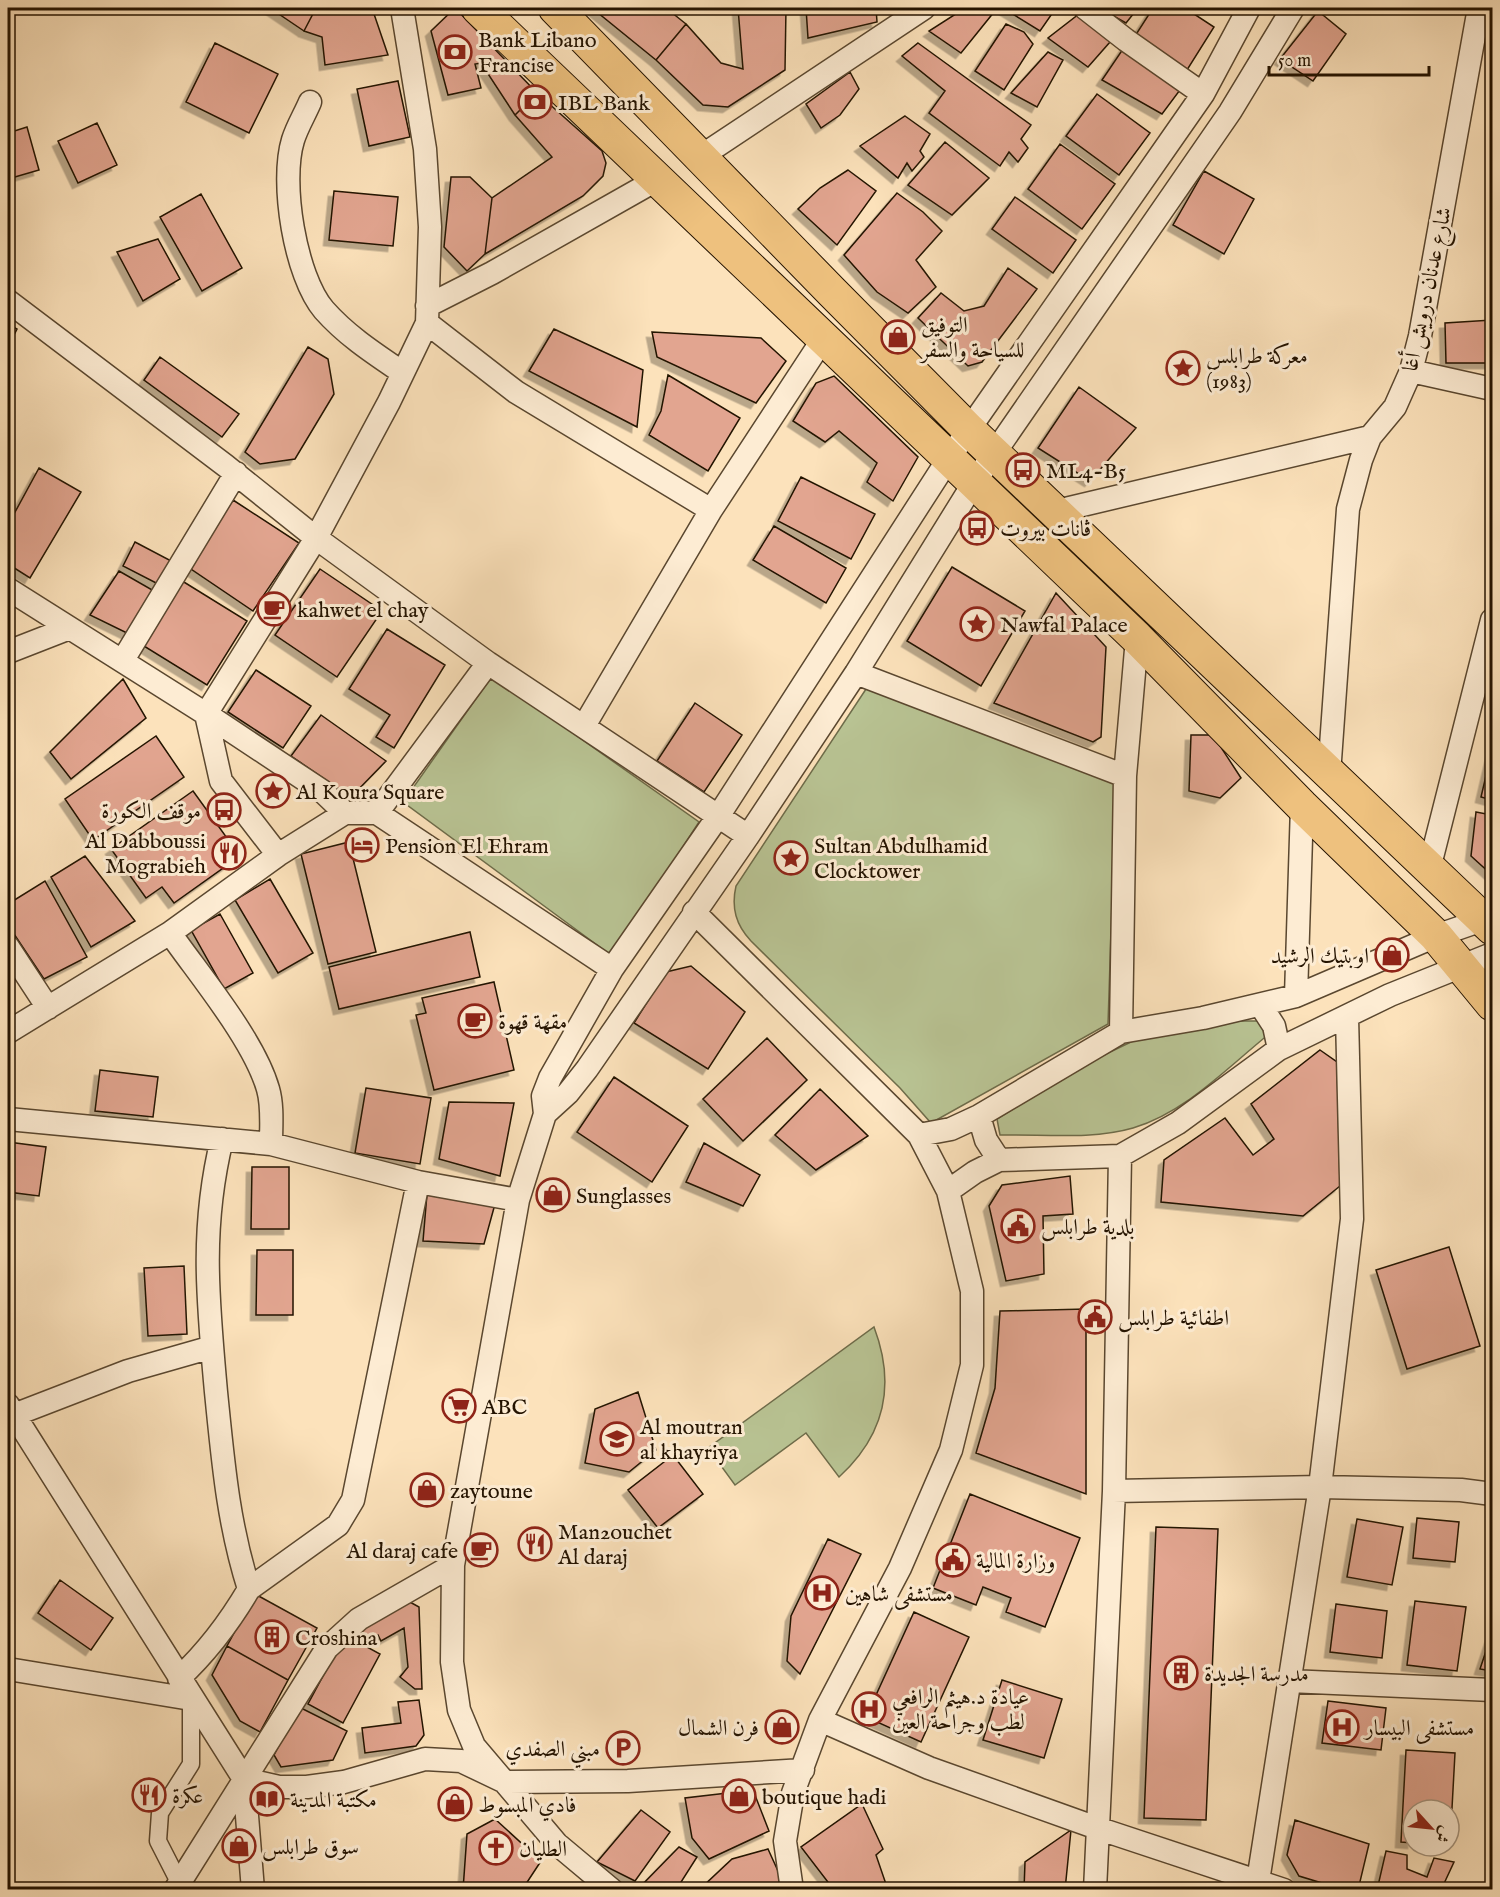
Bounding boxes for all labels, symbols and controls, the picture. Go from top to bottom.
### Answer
place label: Bank Libano Francise [478,27,597,80]
bank icon: Bank Libano Francise [437,34,473,70]
scale bar [1269,39,1430,77]
text: 50 m [1278,50,1311,73]
bank icon: IBL Bank [517,84,553,120]
place label: IBL Bank [558,90,650,118]
street label: شارع عدنان درويش أغا [1394,204,1462,375]
place label: التوفيق للسياحة والسفر [919,312,1025,365]
shop icon: التوفيق للسياحة والسفر [880,319,916,355]
place label: معركة طرابلس (1983) [1206,342,1308,396]
place icon: معركة طرابلس (1983) [1165,350,1201,386]
bus stop icon: ML4-B5 [1005,452,1041,488]
place label: ML4-B5 [1046,458,1126,486]
bus stop icon: ڤانات بيروت [959,510,995,546]
place label: ڤانات بيروت [1000,516,1091,544]
cafe icon: kahwet el chay [256,591,292,627]
place label: kahwet el chay [297,597,429,625]
place icon: Nawfal Palace [959,606,995,642]
place label: Nawfal Palace [1000,612,1128,640]
place icon: Al Koura Square [255,773,291,809]
place label: Al Koura Square [295,779,444,807]
bus stop icon: موقف الكورة [206,792,242,828]
place label: موقف الكورة [101,798,201,826]
hotel icon: Pension El Ehram [344,827,380,863]
place label: Al Dabboussi Mograbieh [84,828,206,881]
place label: Pension El Ehram [385,833,549,861]
place label: Sultan Abdulhamid Clocktower [814,833,988,886]
restaurant icon: Al Dabboussi Mograbieh [211,835,247,871]
place icon: Sultan Abdulhamid Clocktower [773,840,809,876]
shop icon: اوبتيك الرشيد [1374,937,1410,973]
place label: اوبتيك الرشيد [1271,943,1369,971]
cafe icon: مقهة قهوة [457,1003,493,1039]
place label: مقهة قهوة [498,1009,567,1037]
shop icon: Sunglasses [535,1177,571,1213]
place label: Sunglasses [576,1183,671,1211]
public building icon: بلدية طرابلس [1000,1208,1036,1244]
place label: بلدية طرابلس [1041,1214,1134,1242]
public building icon: اطفائية طرابلس [1077,1299,1113,1335]
place label: اطفائية طرابلس [1118,1305,1229,1333]
supermarket icon: ABC [441,1388,477,1424]
place label: ABC [481,1394,527,1422]
place label: Al moutran al khayriya [639,1414,743,1467]
school or university icon: Al moutran al khayriya [599,1421,635,1457]
shop icon: zaytoune [409,1472,445,1508]
place label: zaytoune [450,1478,533,1506]
place label: Man2ouchet Al daraj [557,1519,673,1572]
restaurant icon: Man2ouchet Al daraj [517,1526,553,1562]
cafe icon: Al daraj cafe [463,1532,499,1568]
place label: Al daraj cafe [346,1538,458,1566]
public building icon: وزارة المالية [935,1542,971,1578]
place label: وزارة المالية [976,1548,1055,1576]
hospital icon: مستشفى شاهين [804,1575,840,1611]
place label: مستشفى شاهين [845,1581,953,1610]
building icon: Croshina [254,1619,290,1655]
place label: Croshina [295,1625,378,1653]
building icon: مدرسة الجديدة [1163,1655,1199,1691]
place label: مدرسة الجديدة [1204,1661,1309,1689]
place label: عيادة د.هيثم الرافعي لطب وجراحة العين [892,1684,1029,1737]
hospital icon: عيادة د.هيثم الرافعي لطب وجراحة العين [851,1691,887,1727]
shop icon: فرن الشمال [764,1709,800,1745]
hospital icon: مستشفی البيسار [1324,1709,1360,1745]
place label: فرن الشمال [678,1715,759,1743]
place label: مستشفی البيسار [1363,1715,1474,1744]
parking icon: مبني الصفدي [605,1730,641,1766]
place label: مبني الصفدي [505,1736,600,1769]
restaurant icon: عكرة [131,1777,167,1813]
shop icon: boutique hadi [721,1778,757,1814]
library icon: مكتبة المدينة [249,1781,285,1817]
place label: عكرة [172,1783,203,1811]
place label: boutique hadi [762,1784,886,1812]
shop icon: فادي المبسوط [437,1786,473,1822]
place label: مكتبة المدينة [290,1787,377,1815]
place label: فادي المبسوط [478,1792,577,1822]
north arrow [1401,1798,1461,1858]
text: ش [1430,1822,1455,1846]
shop icon: سوق طرابلس [221,1828,257,1864]
church icon: الطليان [478,1830,514,1866]
place label: سوق طرابلس [262,1834,359,1862]
place label: الطليان [519,1836,567,1864]

